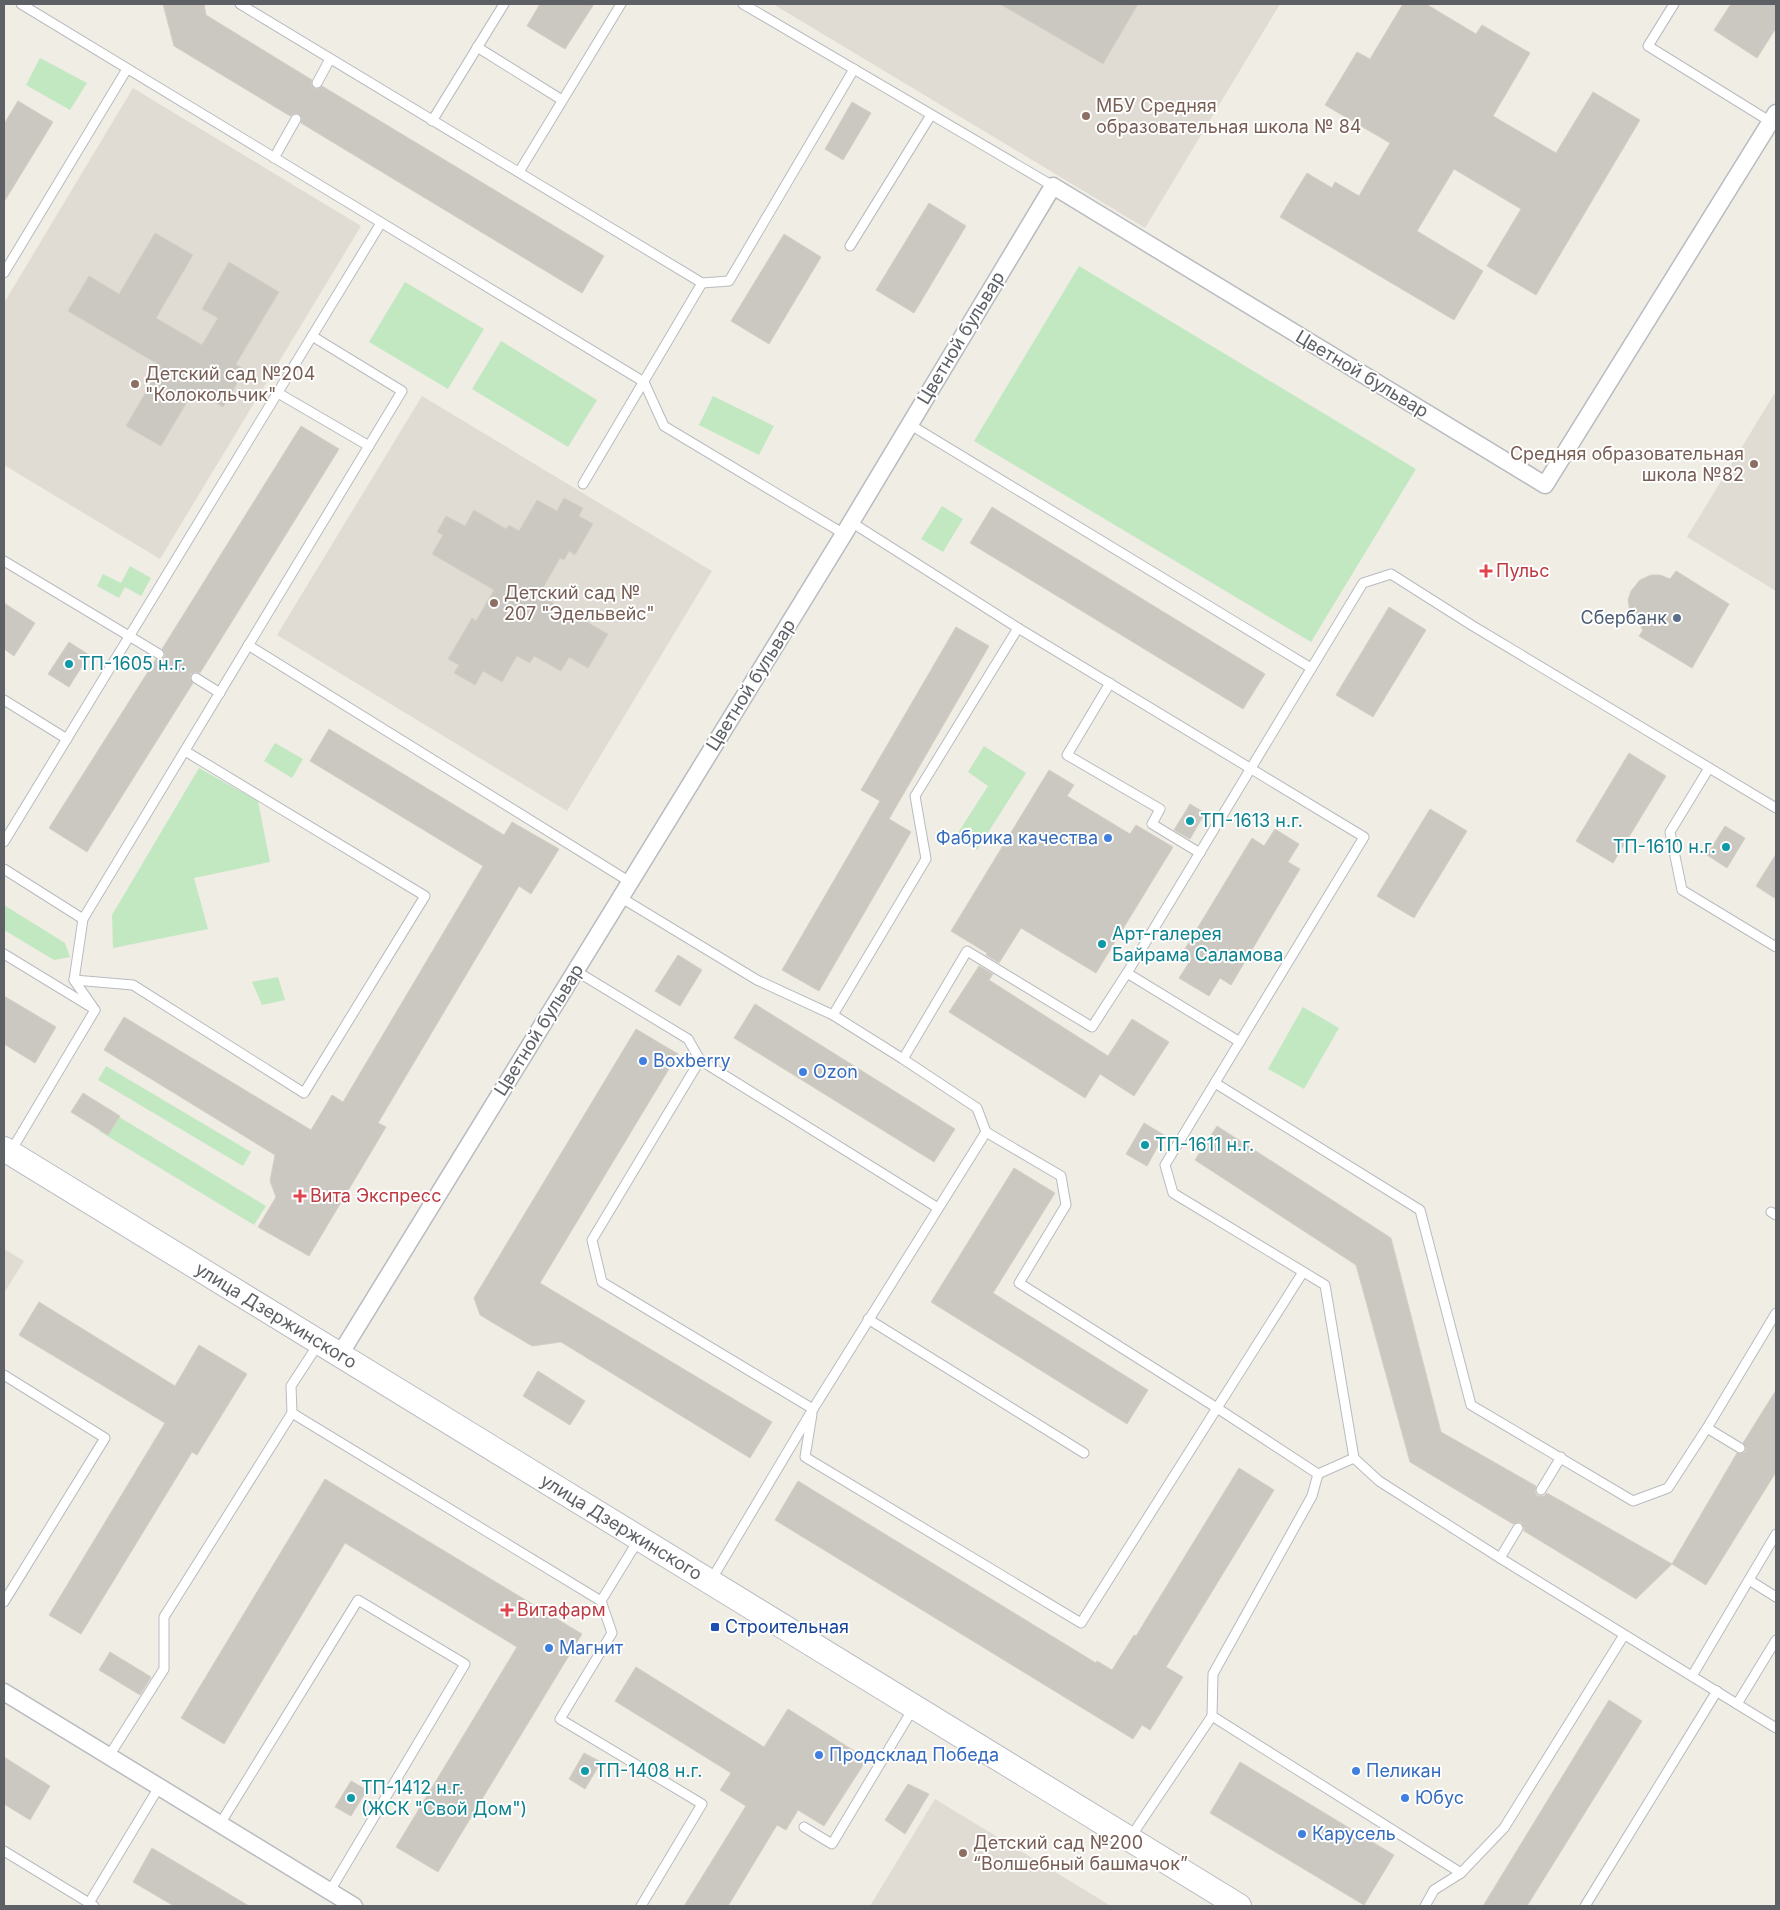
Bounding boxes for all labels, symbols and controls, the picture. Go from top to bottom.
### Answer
place label: МБУ Средняя образовательная школа № 84 [1096,95,1361,137]
marker: МБУ Средняя образовательная школа № 84 [1080,110,1092,122]
street label: Цветной бульвар [913,268,1008,408]
street label: Цветной бульвар [1292,326,1432,421]
place label: Детский сад №204 "Колокольчик" [145,363,315,405]
marker: Детский сад №204 "Колокольчик" [129,378,141,390]
place label: Средняя образовательная школа №82 [1510,443,1744,485]
marker: Средняя образовательная школа №82 [1748,458,1760,470]
place label: Пульс [1496,560,1549,581]
marker: Пульс [1480,565,1492,577]
place label: Детский сад № 207 "Эдельвейс" [504,582,655,624]
marker: Детский сад № 207 "Эдельвейс" [488,597,500,609]
place label: Сбербанк [1581,607,1667,628]
marker: Сбербанк [1671,612,1683,624]
street label: Цветной бульвар [702,615,800,754]
place label: ТП-1605 н.г. [79,653,186,674]
marker: ТП-1605 н.г. [63,658,75,670]
place label: ТП-1613 н.г. [1200,810,1303,831]
marker: ТП-1613 н.г. [1184,815,1196,827]
place label: Фабрика качества [936,827,1098,848]
marker: Фабрика качества [1102,832,1114,844]
place label: ТП-1610 н.г. [1613,836,1716,857]
marker: ТП-1610 н.г. [1720,841,1732,853]
place label: Арт-галерея Байрама Саламова [1112,923,1283,965]
marker: Арт-галерея Байрама Саламова [1096,938,1108,950]
street label: Цветной бульвар [490,960,588,1099]
place label: Boxberry [653,1050,731,1071]
marker: Boxberry [637,1055,649,1067]
place label: Ozon [813,1061,858,1082]
marker: Ozon [797,1066,809,1078]
place label: ТП-1611 н.г. [1155,1134,1254,1155]
marker: ТП-1611 н.г. [1139,1139,1151,1151]
place label: Вита Экспресс [310,1185,441,1206]
marker: Вита Экспресс [294,1190,306,1202]
street label: улица Дзержинского [192,1258,361,1373]
street label: улица Дзержинского [537,1469,706,1584]
place label: Витафарм [517,1599,606,1620]
marker: Витафарм [501,1604,513,1616]
place label: Строительная [725,1616,849,1637]
marker: Строительная [709,1621,721,1633]
place label: Магнит [559,1637,624,1658]
marker: Магнит [543,1642,555,1654]
place label: Продсклад Победа [829,1744,999,1765]
marker: Продсклад Победа [813,1749,825,1761]
place label: ТП-1408 н.г. [595,1760,703,1781]
place label: Пеликан [1366,1760,1441,1781]
marker: ТП-1408 н.г. [579,1765,591,1777]
marker: Пеликан [1350,1765,1362,1777]
place label: ТП-1412 н.г. (ЖСК "Свой Дом") [361,1777,527,1819]
place label: Юбус [1415,1787,1464,1808]
marker: ТП-1412 н.г. (ЖСК "Свой Дом") [345,1792,357,1804]
marker: Юбус [1399,1792,1411,1804]
place label: Карусель [1312,1823,1396,1844]
marker: Карусель [1296,1828,1308,1840]
place label: Детский сад №200 “Волшебный башмачок” [973,1832,1188,1874]
marker: Детский сад №200 “Волшебный башмачок” [957,1847,969,1859]

